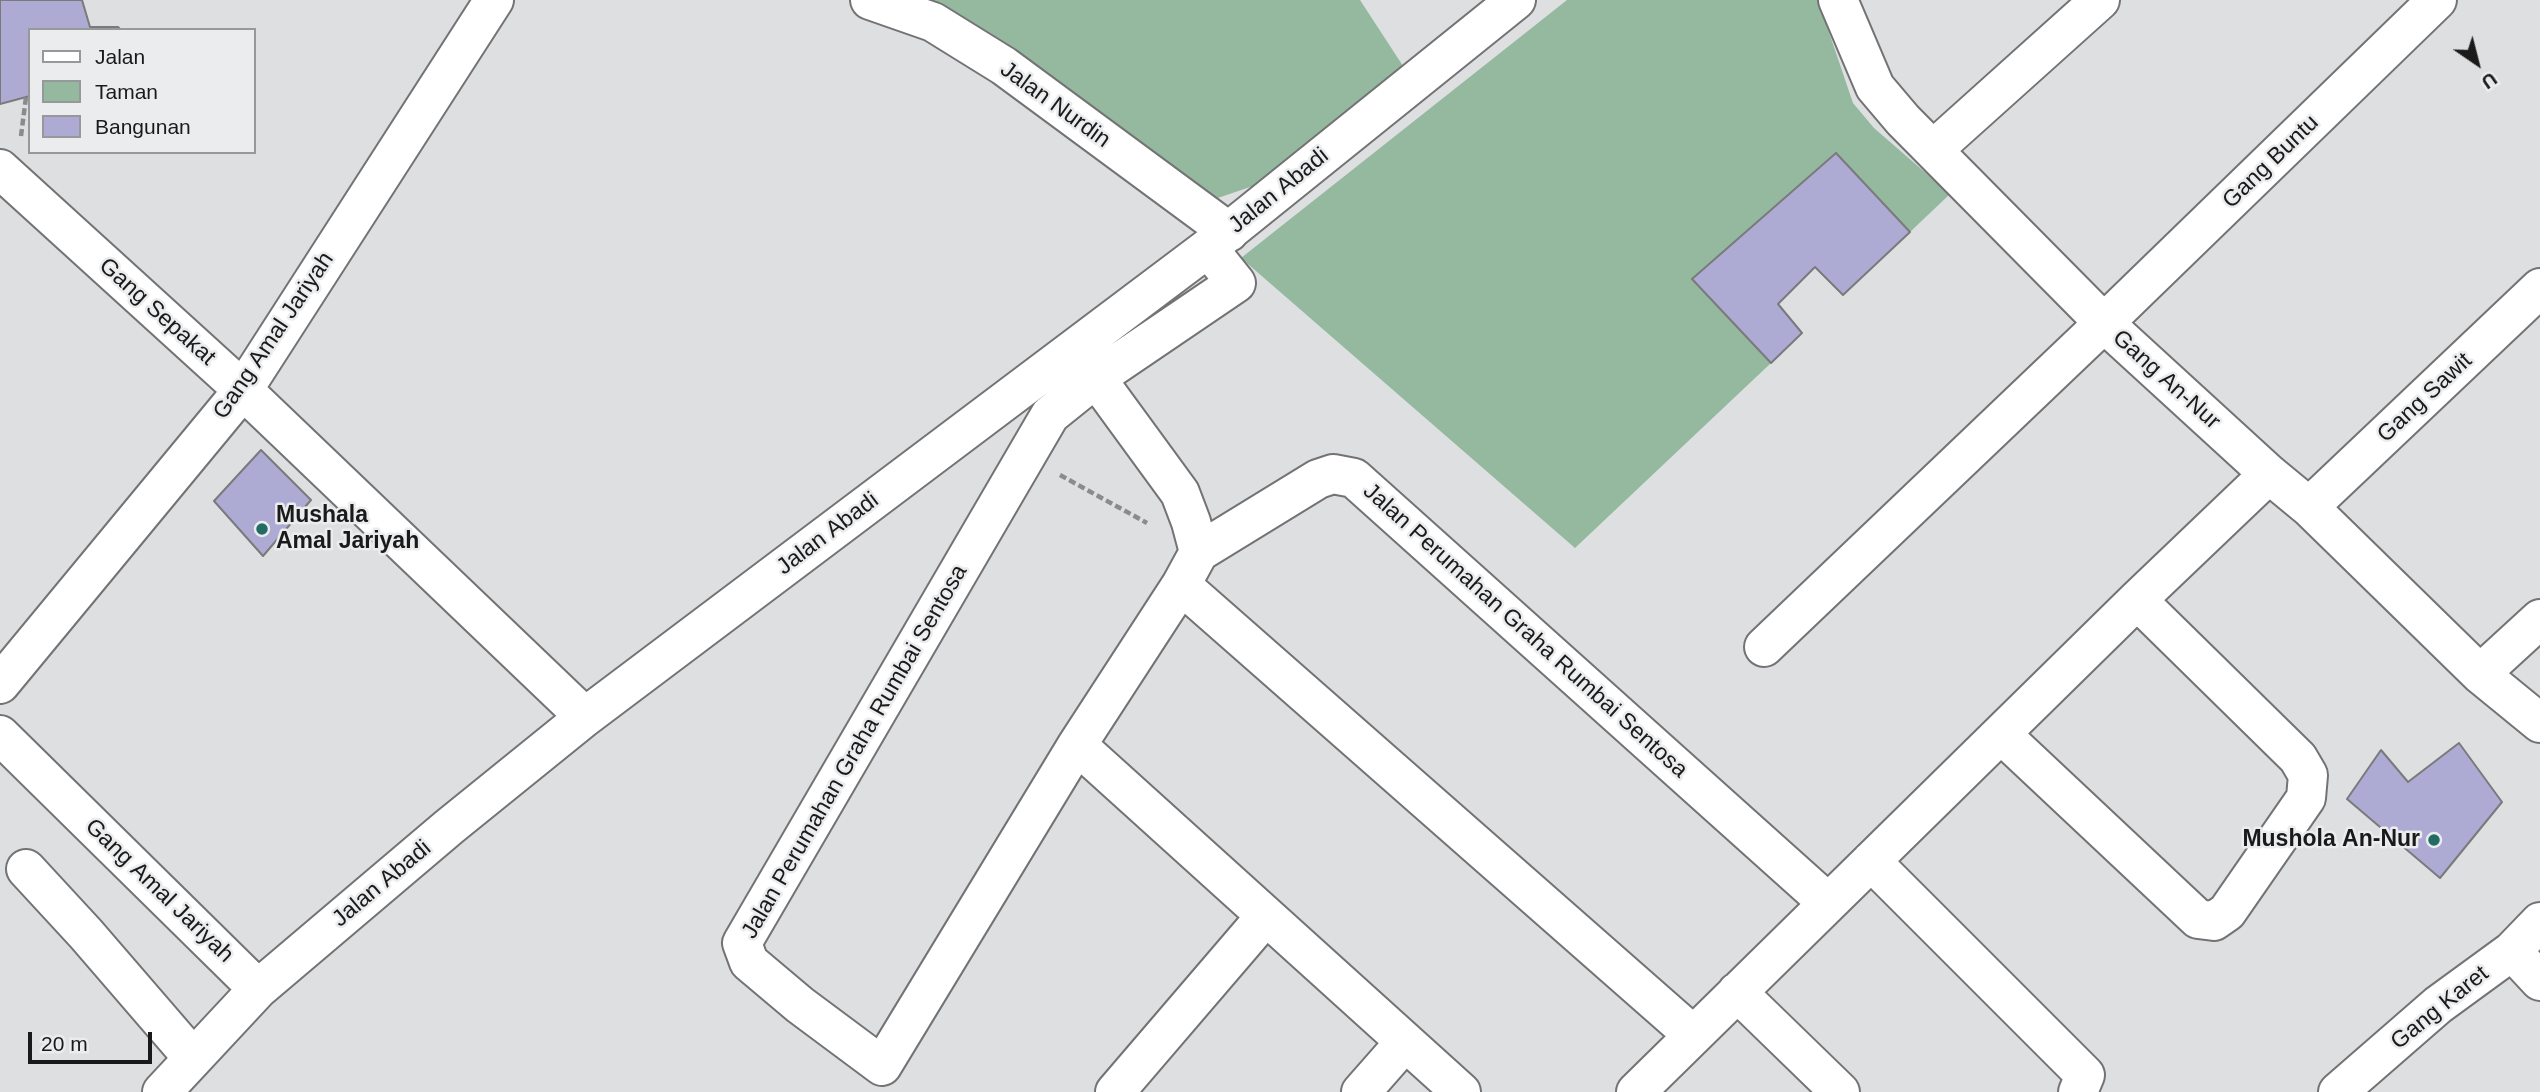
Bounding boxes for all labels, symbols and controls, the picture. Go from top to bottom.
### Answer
legend [28,28,256,154]
north arrow [2442,28,2512,98]
text: Jalan [95,45,145,68]
street label: Jalan Nurdin [995,56,1115,154]
text: U [2478,68,2501,93]
text: Taman [95,80,158,103]
street label: Gang Buntu [2217,109,2325,215]
text: Bangunan [95,115,191,138]
street label: Jalan Abadi [1224,142,1334,240]
street label: Gang Amal Jariyah [208,247,340,425]
street label: Gang Sepakat [93,253,221,371]
street label: Gang An-Nur [2106,324,2226,436]
street label: Gang Sawit [2372,347,2478,449]
street label: Jalan Perumahan Graha Rumbai Sentosa [1357,478,1693,784]
street label: Jalan Abadi [772,487,884,581]
place label: Mushala Amal Jariyah [276,502,419,556]
marker: Mushala Amal Jariyah [254,521,270,537]
street label: Jalan Perumahan Graha Rumbai Sentosa [736,560,974,944]
street label: Gang Amal Jariyah [79,813,239,969]
place label: Mushola An-Nur [2242,826,2420,854]
marker: Mushola An-Nur [2426,832,2442,848]
street label: Jalan Abadi [327,835,437,933]
street label: Gang Karet [2386,960,2494,1056]
scale bar [32,1018,156,1062]
text: 20 m [41,1032,88,1055]

